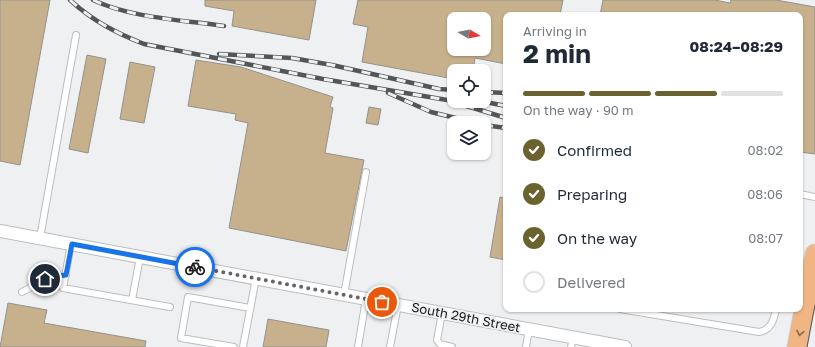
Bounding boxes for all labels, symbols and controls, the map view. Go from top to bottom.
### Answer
north arrow [447,12,491,56]
map controls [447,12,491,160]
text: Arriving in [523,23,587,39]
text: 08:24–08:29 [690,37,783,55]
text: 2 min [523,38,591,69]
button: locate [447,64,491,108]
text: On the way · 90 m [523,102,634,118]
button: layers [447,116,491,160]
icon: check [523,139,545,161]
text: Confirmed [557,141,632,159]
text: 08:02 [748,142,783,158]
icon: check [523,183,545,205]
text: Preparing [557,185,627,203]
text: 08:06 [747,186,783,202]
icon: check [523,227,545,249]
text: On the way [557,229,637,247]
text: 08:07 [748,230,783,246]
courier [175,247,215,287]
icon: bike [184,256,206,278]
pin [28,262,62,296]
icon: home [34,268,56,290]
text: Delivered [557,273,625,291]
pin [365,285,399,319]
icon: bag [371,291,393,313]
street label: South 29th Street [410,299,522,335]
one-way arrow [796,330,805,336]

